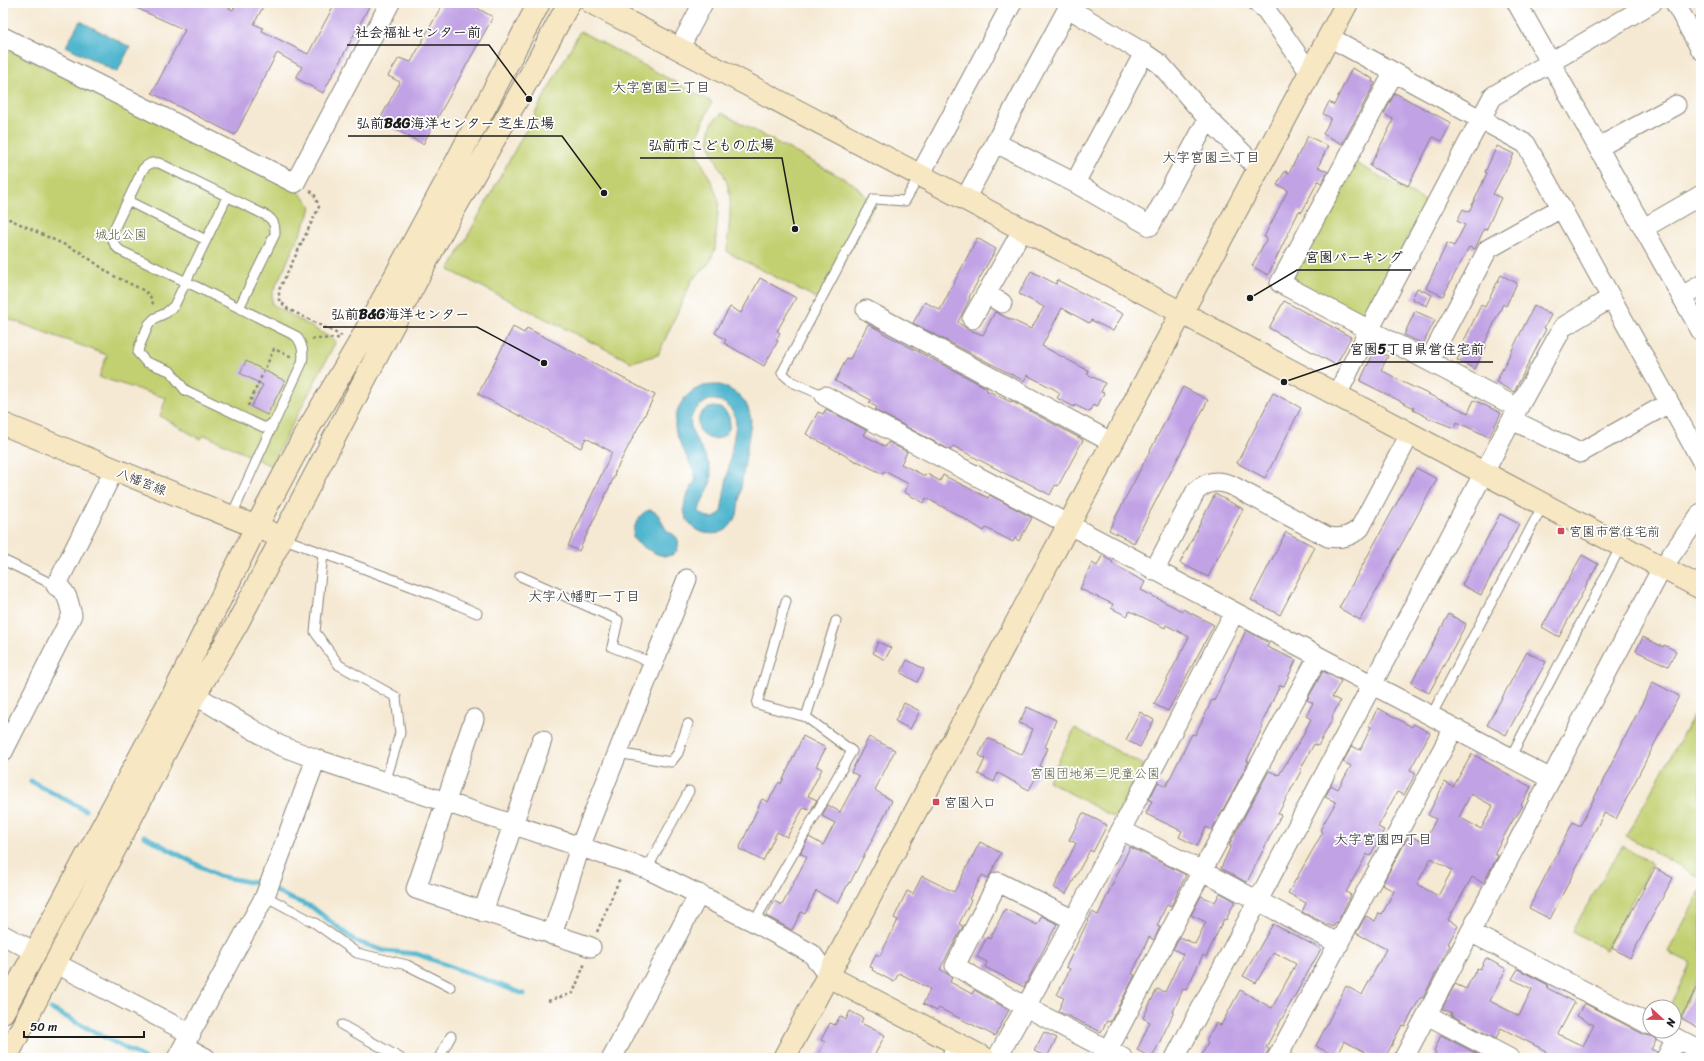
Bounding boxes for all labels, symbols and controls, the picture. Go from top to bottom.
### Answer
callout: 社会福祉センター前 [347,19,489,45]
text: 社会福祉センター前 [355,20,481,45]
district label: 大字宮園二丁目 [612,75,710,100]
callout: 弘前B&G海洋センター 芝生広場 [348,110,562,136]
text: 弘前B&G海洋センター 芝生広場 [356,111,554,136]
callout: 弘前市こどもの広場 [640,132,782,158]
text: 弘前市こどもの広場 [648,133,774,158]
district label: 大字宮園三丁目 [1162,145,1260,170]
park label: 城北公園 [95,223,147,246]
callout: 宮園パーキング [1297,244,1411,270]
text: 宮園パーキング [1305,245,1403,270]
callout: 弘前B&G海洋センター [323,301,477,327]
text: 弘前B&G海洋センター [331,302,469,327]
callout: 宮園5丁目県営住宅前 [1342,336,1493,362]
text: 宮園5丁目県営住宅前 [1350,337,1484,362]
street label: 八幡宮線 [113,461,171,502]
place label: 宮園市営住宅前 [1569,520,1660,543]
marker: 宮園市営住宅前 [1556,526,1566,536]
district label: 大字八幡町一丁目 [528,584,640,609]
park label: 宮園団地第二児童公園 [1030,762,1160,785]
place label: 宮園入口 [944,791,996,814]
marker: 宮園入口 [931,797,941,807]
district label: 大字宮園四丁目 [1334,827,1432,852]
north arrow [1642,999,1682,1039]
scale bar [24,1013,144,1039]
text: N [1660,1015,1681,1030]
text: 50 m [30,1016,57,1038]

